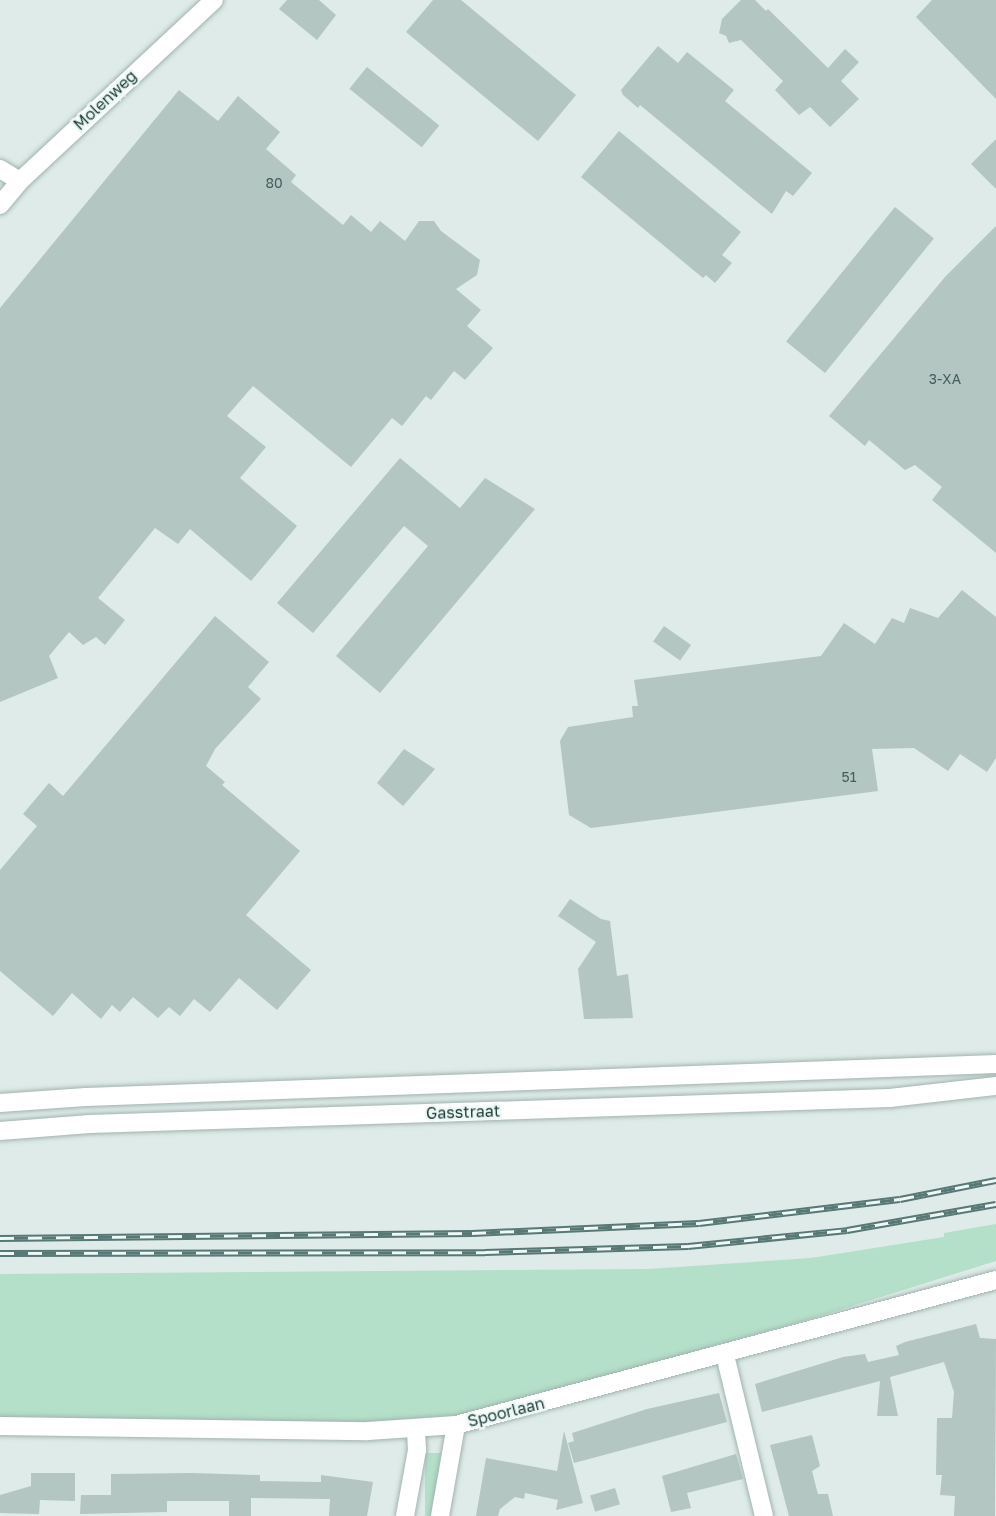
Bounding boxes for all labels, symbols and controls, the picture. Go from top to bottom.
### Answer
street label: Molenweg [69,66,141,134]
house number: 80 [265,175,283,191]
house number: 3-XA [929,371,961,387]
house number: 51 [842,769,856,785]
street label: Gasstraat [426,1101,500,1123]
street label: Spoorlaan [466,1393,546,1431]

